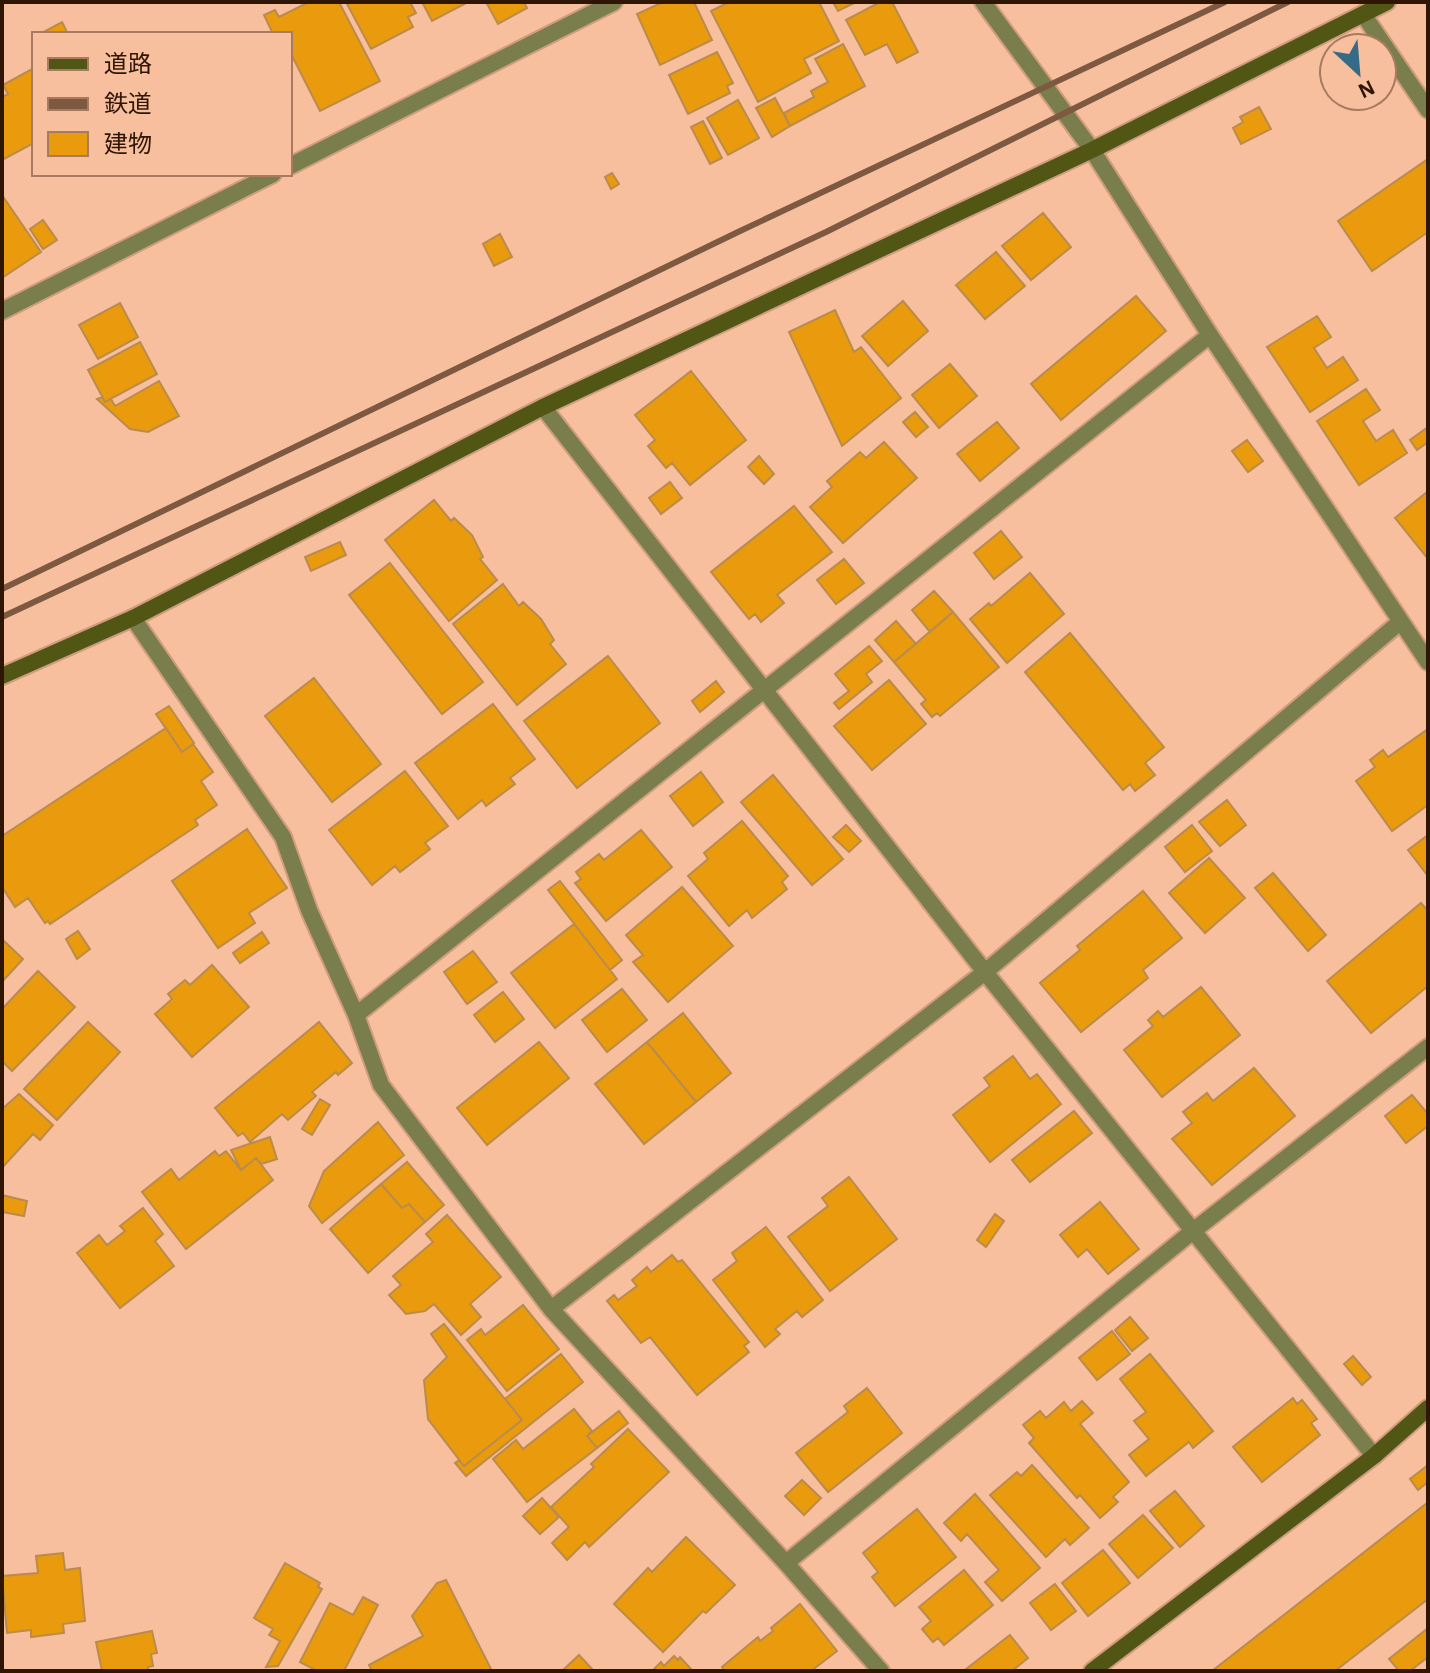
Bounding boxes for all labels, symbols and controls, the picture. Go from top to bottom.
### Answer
legend [32,32,292,176]
north arrow [1318,32,1398,112]
text: 道路 [104,51,152,77]
text: N [1355,76,1378,102]
text: 鉄道 [104,91,152,117]
text: 建物 [104,132,152,157]

